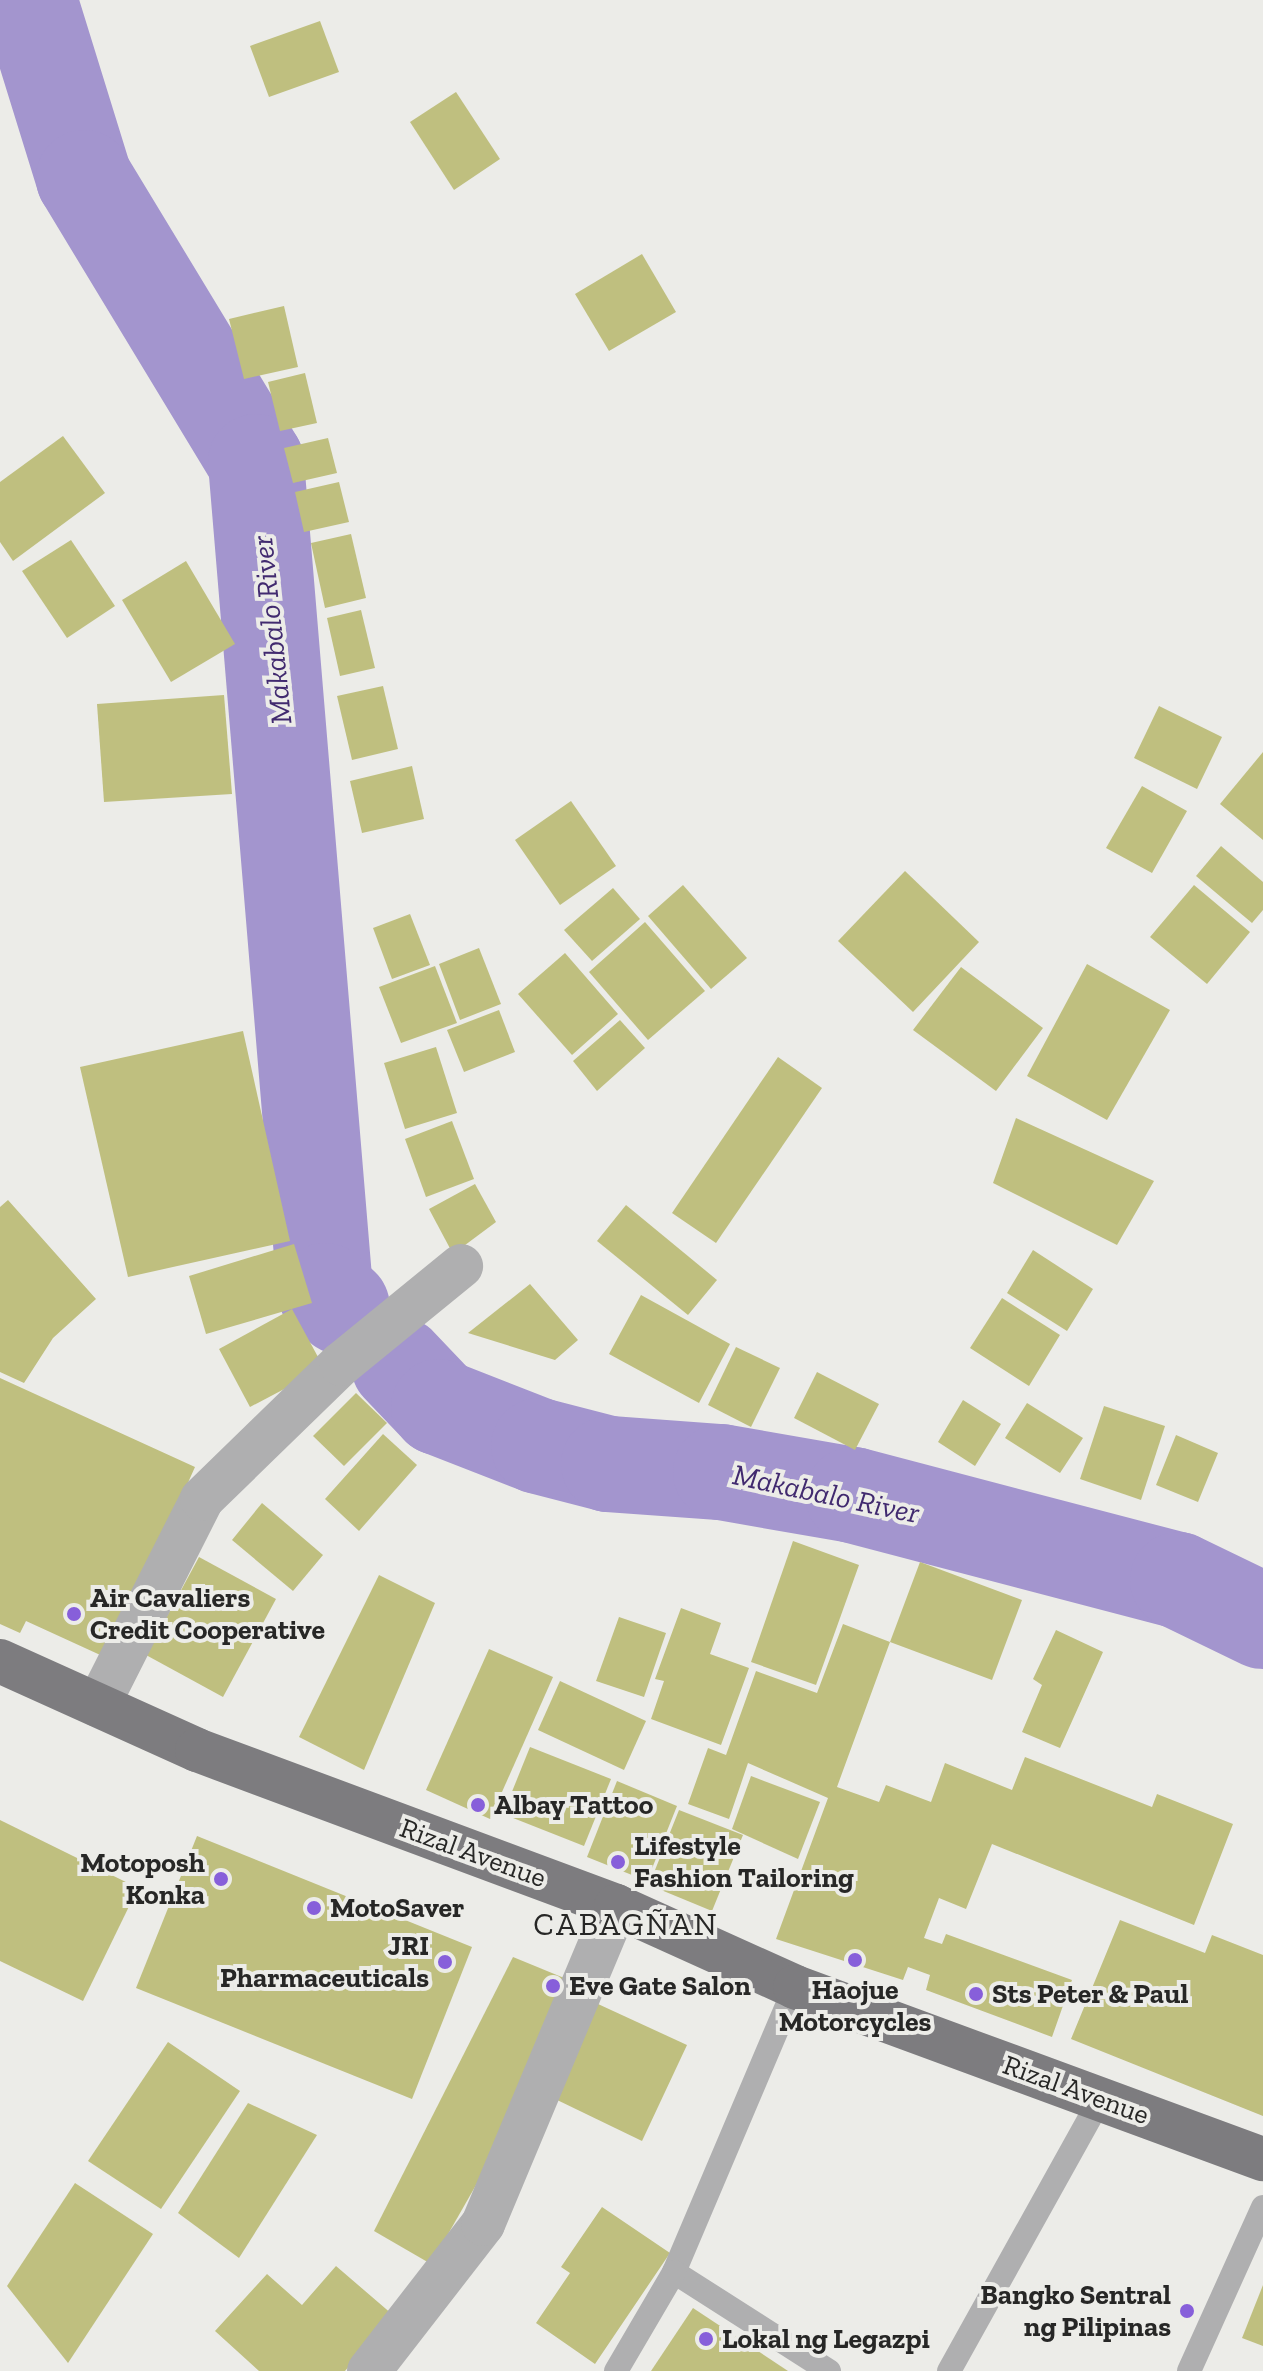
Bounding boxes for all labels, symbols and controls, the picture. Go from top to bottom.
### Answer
water label: Makabalo River [244,534,300,726]
water label: Makabalo River [730,1457,922,1531]
place label: Air Cavaliers Credit Cooperative [90,1581,325,1647]
marker: Air Cavaliers Credit Cooperative [65,1605,83,1623]
place label: Albay Tattoo [494,1788,654,1822]
marker: Albay Tattoo [469,1796,487,1814]
street label: Rizal Avenue [395,1811,551,1895]
place label: Lifestyle Fashion Tailoring [634,1829,854,1895]
place label: Motoposh Konka [80,1846,205,1912]
marker: Lifestyle Fashion Tailoring [609,1853,627,1871]
marker: Motoposh Konka [212,1870,230,1888]
place label: MotoSaver [330,1891,464,1925]
marker: MotoSaver [305,1899,323,1917]
district label: CABAGÑAN [533,1905,719,1943]
place label: JRI Pharmaceuticals [220,1929,429,1995]
marker: Haojue Motorcycles [846,1951,864,1969]
marker: JRI Pharmaceuticals [436,1953,454,1971]
place label: Eve Gate Salon [569,1969,751,2003]
place label: Haojue Motorcycles [779,1973,931,2039]
marker: Eve Gate Salon [544,1977,562,1995]
place label: Sts Peter & Paul [992,1977,1189,2011]
marker: Sts Peter & Paul [967,1985,985,2003]
street label: Rizal Avenue [998,2048,1154,2132]
place label: Bangko Sentral ng Pilipinas [980,2278,1171,2344]
marker: Bangko Sentral ng Pilipinas [1178,2302,1196,2320]
place label: Lokal ng Legazpi [722,2322,930,2356]
marker: Lokal ng Legazpi [697,2330,715,2348]

